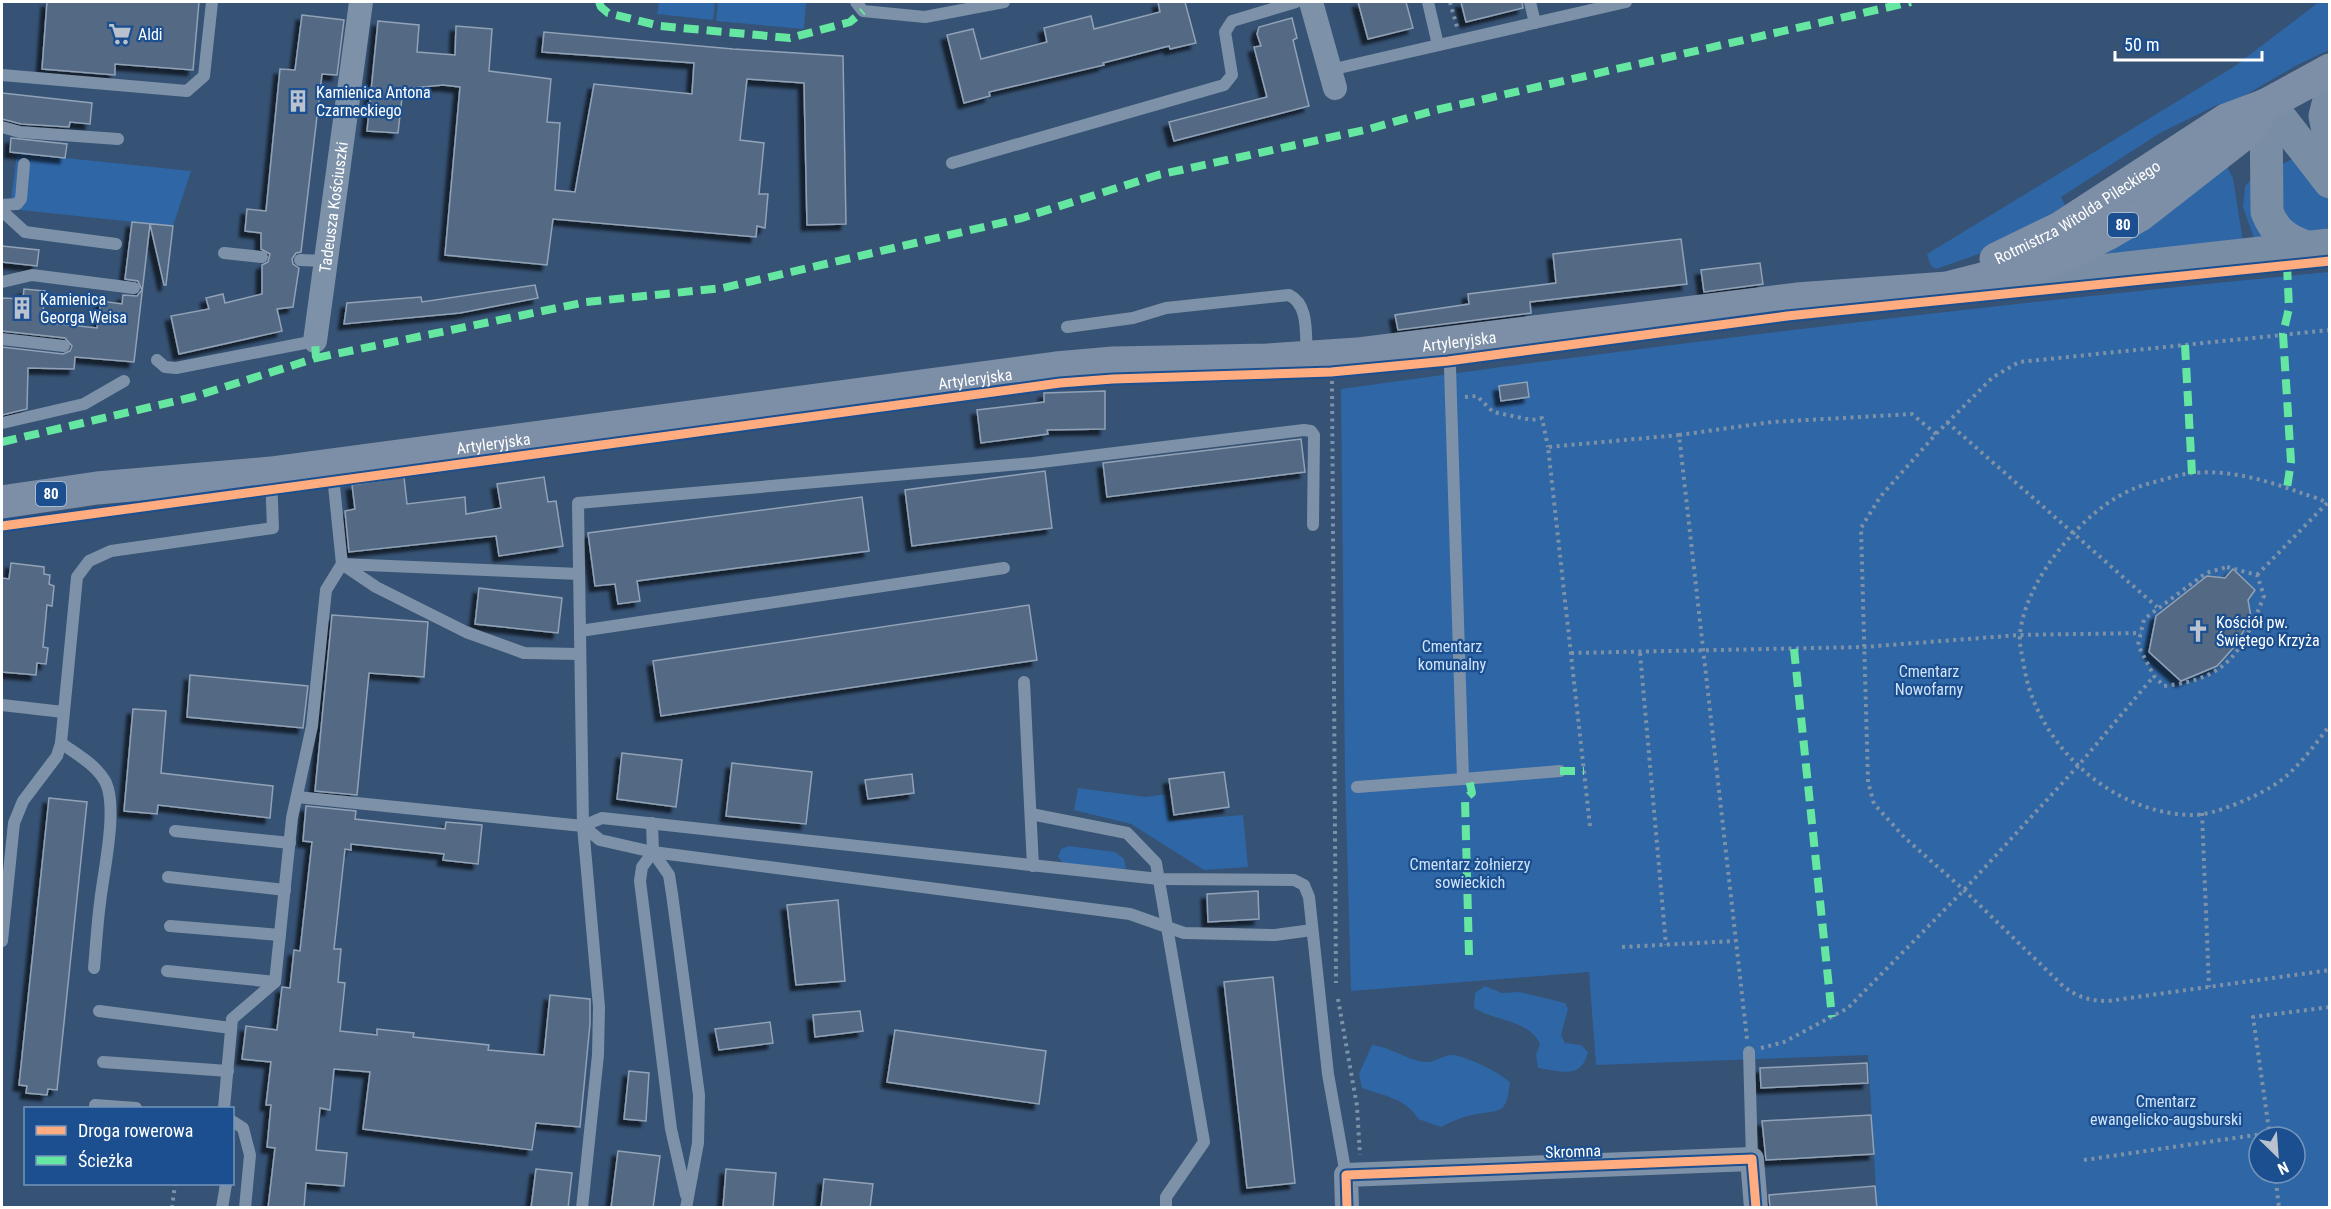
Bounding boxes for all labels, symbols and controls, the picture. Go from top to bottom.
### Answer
supermarket icon: Aldi [107,21,133,47]
scale bar [2115,24,2262,62]
place label: Aldi [138,25,163,44]
text: 50 m [2124,34,2159,55]
place label: Kamienica Antona Czarneckiego [316,83,431,120]
building icon: Kamienica Antona Czarneckiego [285,88,311,114]
street label: Tadeusza Kościuszki [315,141,352,274]
street label: Rotmistrza Witolda Pileckiego [1992,156,2164,268]
road number: 80 [2108,213,2138,237]
place label: Kamienica Georga Weisa [40,290,127,327]
building icon: Kamienica Georga Weisa [9,295,35,321]
street label: Artyleryjska [1421,328,1497,356]
street label: Artyleryjska [937,365,1013,394]
street label: Artyleryjska [455,429,532,458]
road number: 80 [36,482,66,506]
place label: Kościół pw. Świętego Krzyża [2216,613,2320,650]
church icon: Kościół pw. Świętego Krzyża [2185,618,2211,644]
park label: Cmentarz komunalny [1418,637,1487,674]
park label: Cmentarz Nowofarny [1895,662,1964,699]
park label: Cmentarz żołnierzy sowieckich [1410,855,1531,892]
park label: Cmentarz ewangelicko-augsburski [2090,1092,2242,1129]
legend [24,1107,234,1185]
text: Droga rowerowa [78,1120,193,1141]
north arrow [2247,1125,2307,1185]
street label: Skromna [1545,1141,1601,1162]
text: Ścieżka [78,1150,133,1171]
text: N [2275,1157,2292,1179]

